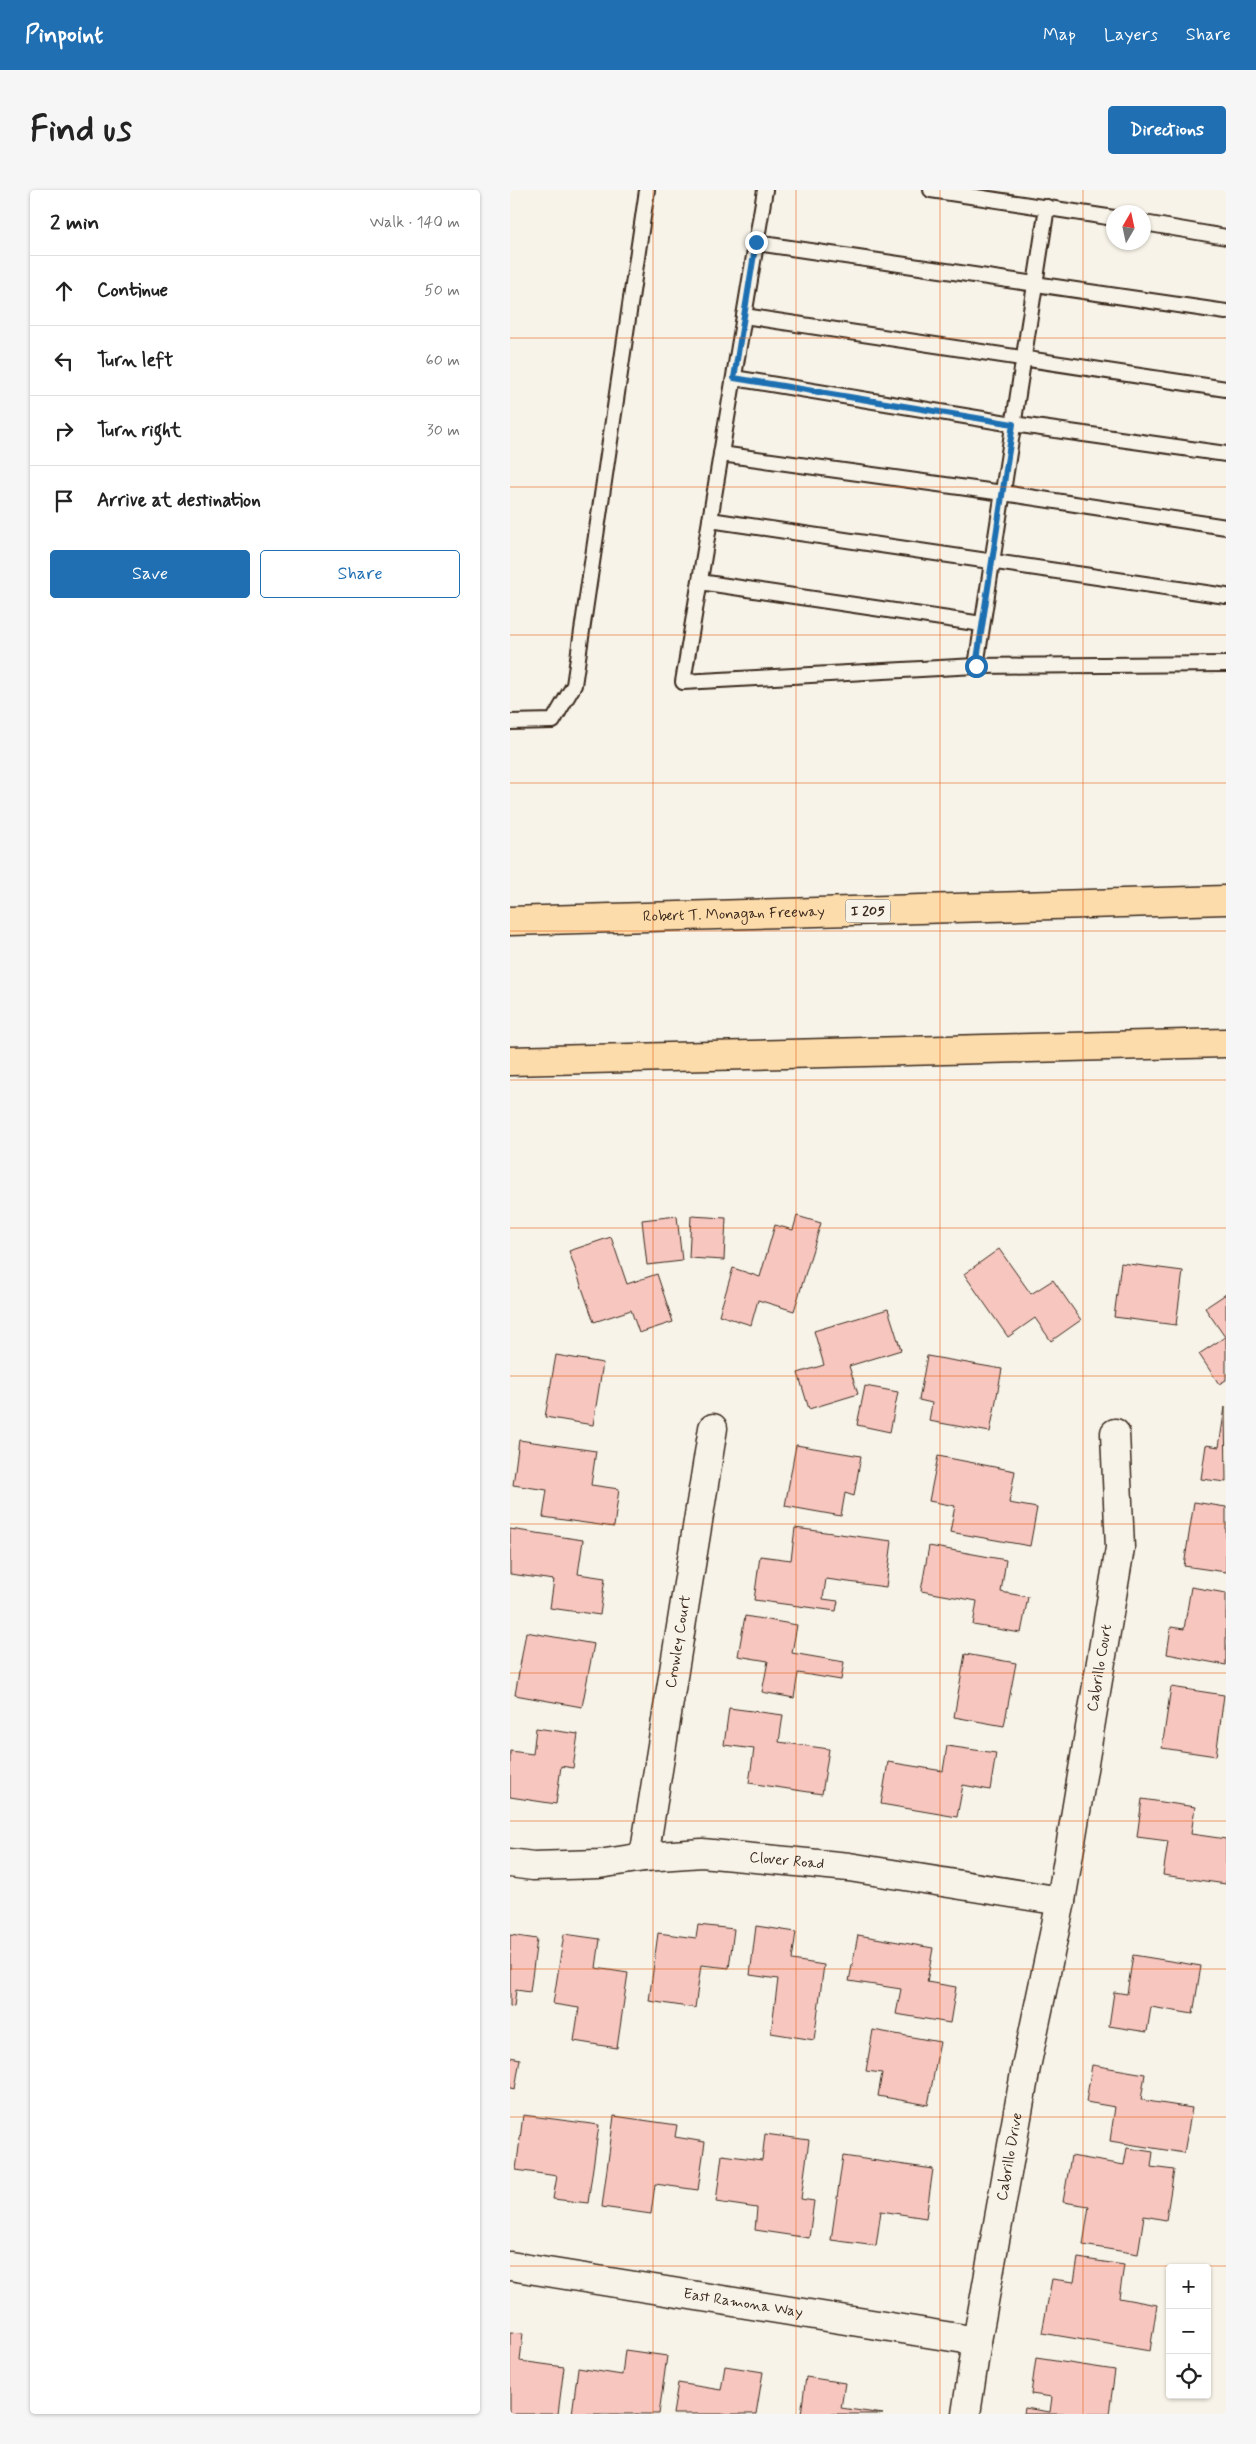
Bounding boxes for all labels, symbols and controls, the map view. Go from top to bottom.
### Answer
text: Pinpoint [25,20,103,51]
text: Map [1043,23,1076,47]
text: Layers [1104,23,1158,47]
text: Share [1186,23,1231,47]
button: Directions [1108,106,1226,154]
text: Find us [30,107,132,153]
north arrow [1106,205,1151,250]
text: 2 min [50,209,99,237]
text: Walk · 140 m [370,212,460,233]
route end [745,231,768,254]
icon: ahead [50,277,78,305]
text: Continue [97,278,168,303]
text: 50 m [424,280,460,301]
icon: left [50,347,78,375]
text: Turn left [97,348,173,373]
text: 60 m [426,350,460,371]
icon: right [50,417,78,445]
text: Turn right [97,418,181,443]
text: 30 m [427,420,460,441]
icon: arrive [50,487,78,515]
text: Arrive at destination [97,488,261,513]
button: Save [50,550,250,598]
button: Share [260,550,460,598]
route start [965,655,988,678]
road number: I 205 [846,899,890,922]
street label: Robert T. Monagan Freeway [643,902,826,927]
street label: Crowley Court [661,1594,696,1690]
street label: Cabrillo Court [1083,1623,1117,1713]
street label: Clover Road [748,1848,825,1875]
street label: Cabrillo Drive [992,2111,1028,2202]
map controls [1166,2264,1211,2399]
button: + [1166,2264,1211,2309]
street label: East Ramona Way [682,2284,805,2323]
button: − [1166,2309,1211,2354]
button: locate [1166,2354,1211,2399]

